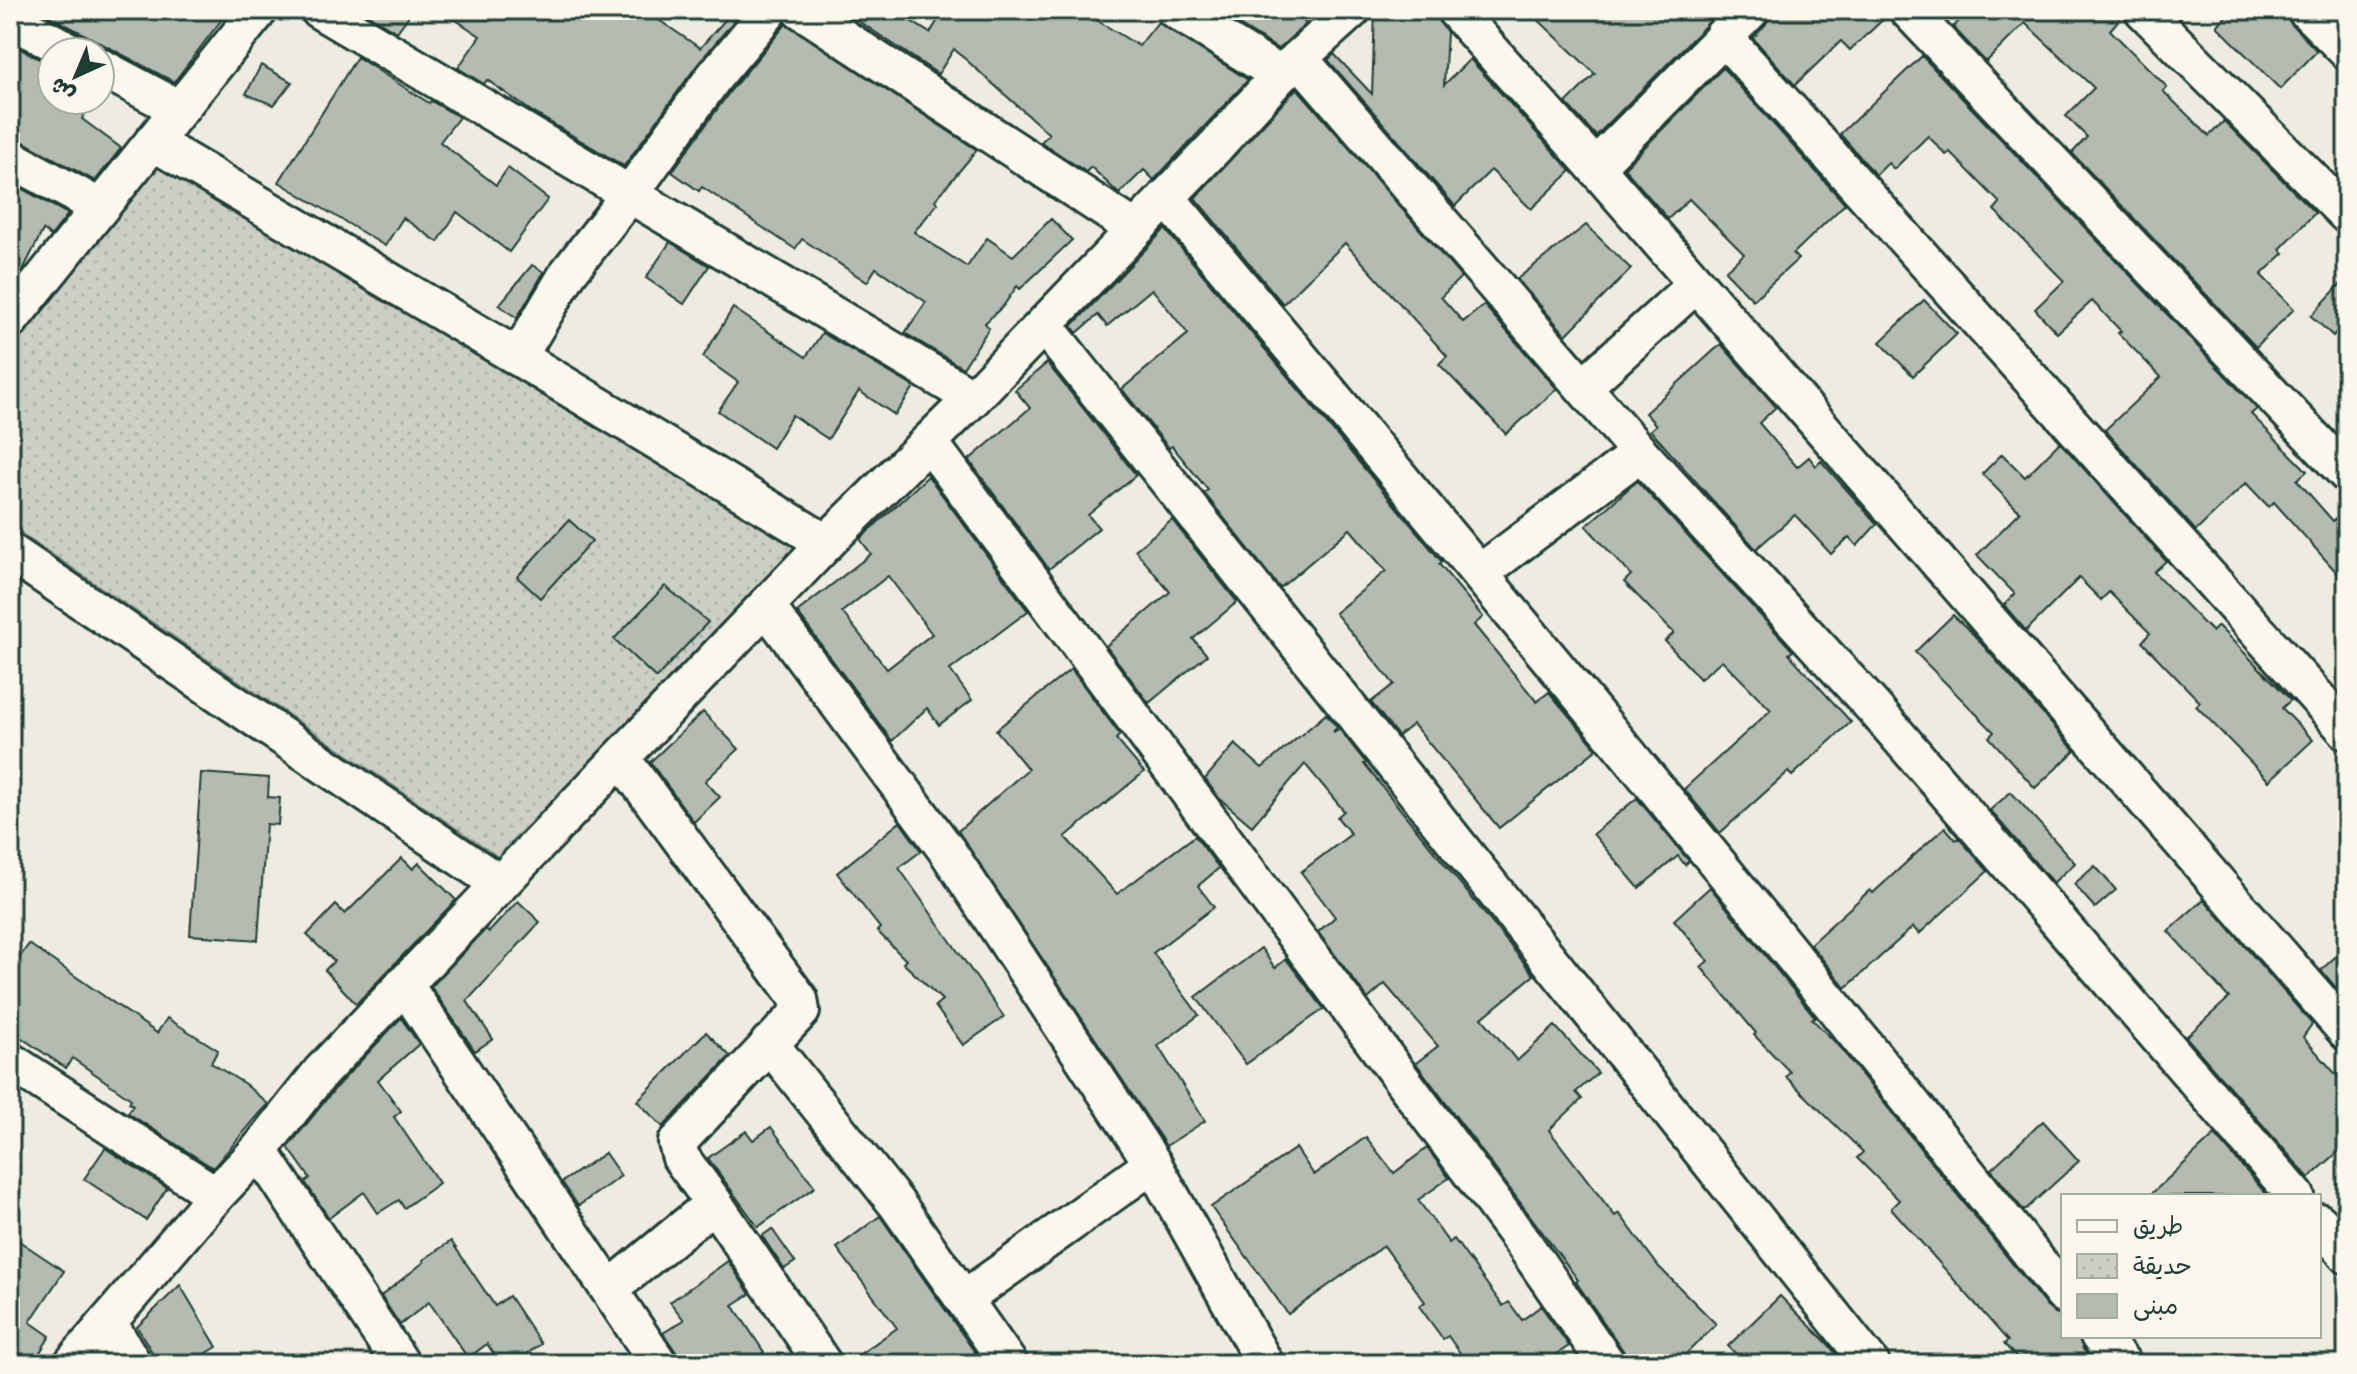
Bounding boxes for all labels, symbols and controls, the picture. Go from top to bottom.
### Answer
north arrow [36,36,116,116]
text: ش [45,68,84,107]
legend [2061,1194,2321,1338]
text: طريق [2133,1212,2183,1246]
text: حديقة [2133,1252,2192,1286]
text: مبنى [2133,1292,2178,1326]

